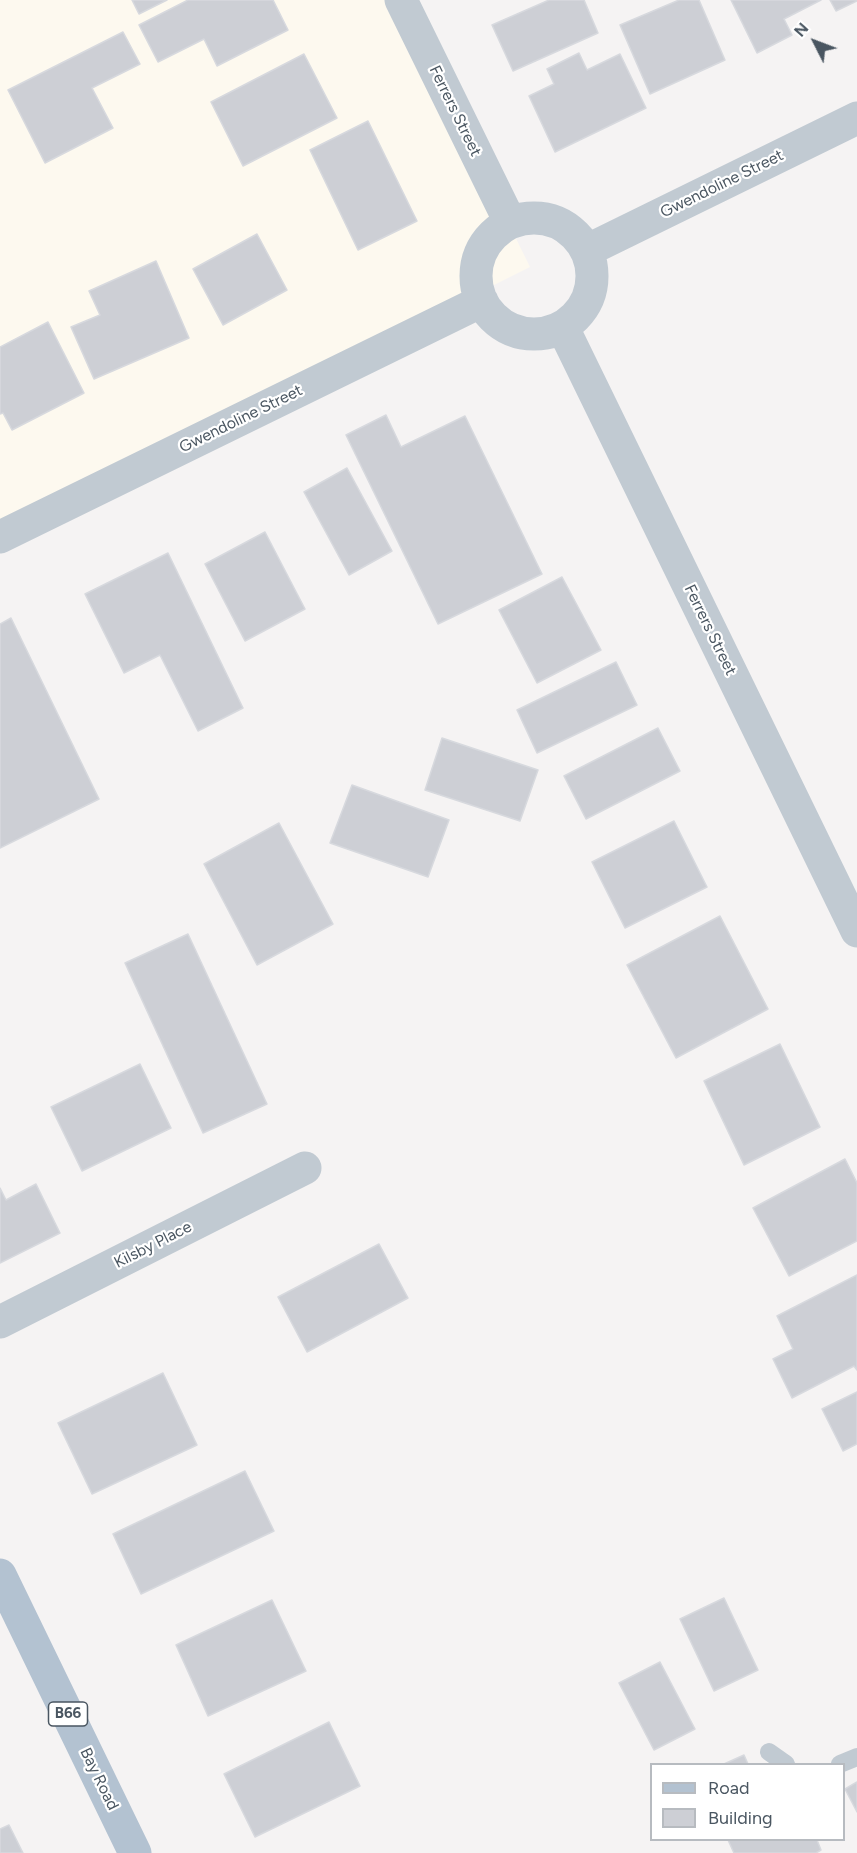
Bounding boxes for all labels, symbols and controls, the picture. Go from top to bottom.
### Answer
north arrow [785,12,845,72]
text: N [790,19,812,41]
street label: Ferrers Street [425,63,485,159]
street label: Gwendoline Street [657,146,787,222]
street label: Gwendoline Street [176,381,306,457]
street label: Ferrers Street [680,582,740,678]
street label: Kilsby Place [111,1217,195,1273]
road number: B66 [48,1702,88,1726]
street label: Bay Road [76,1745,122,1813]
legend [650,1763,845,1841]
text: Road [708,1777,749,1799]
text: Building [708,1807,773,1829]

